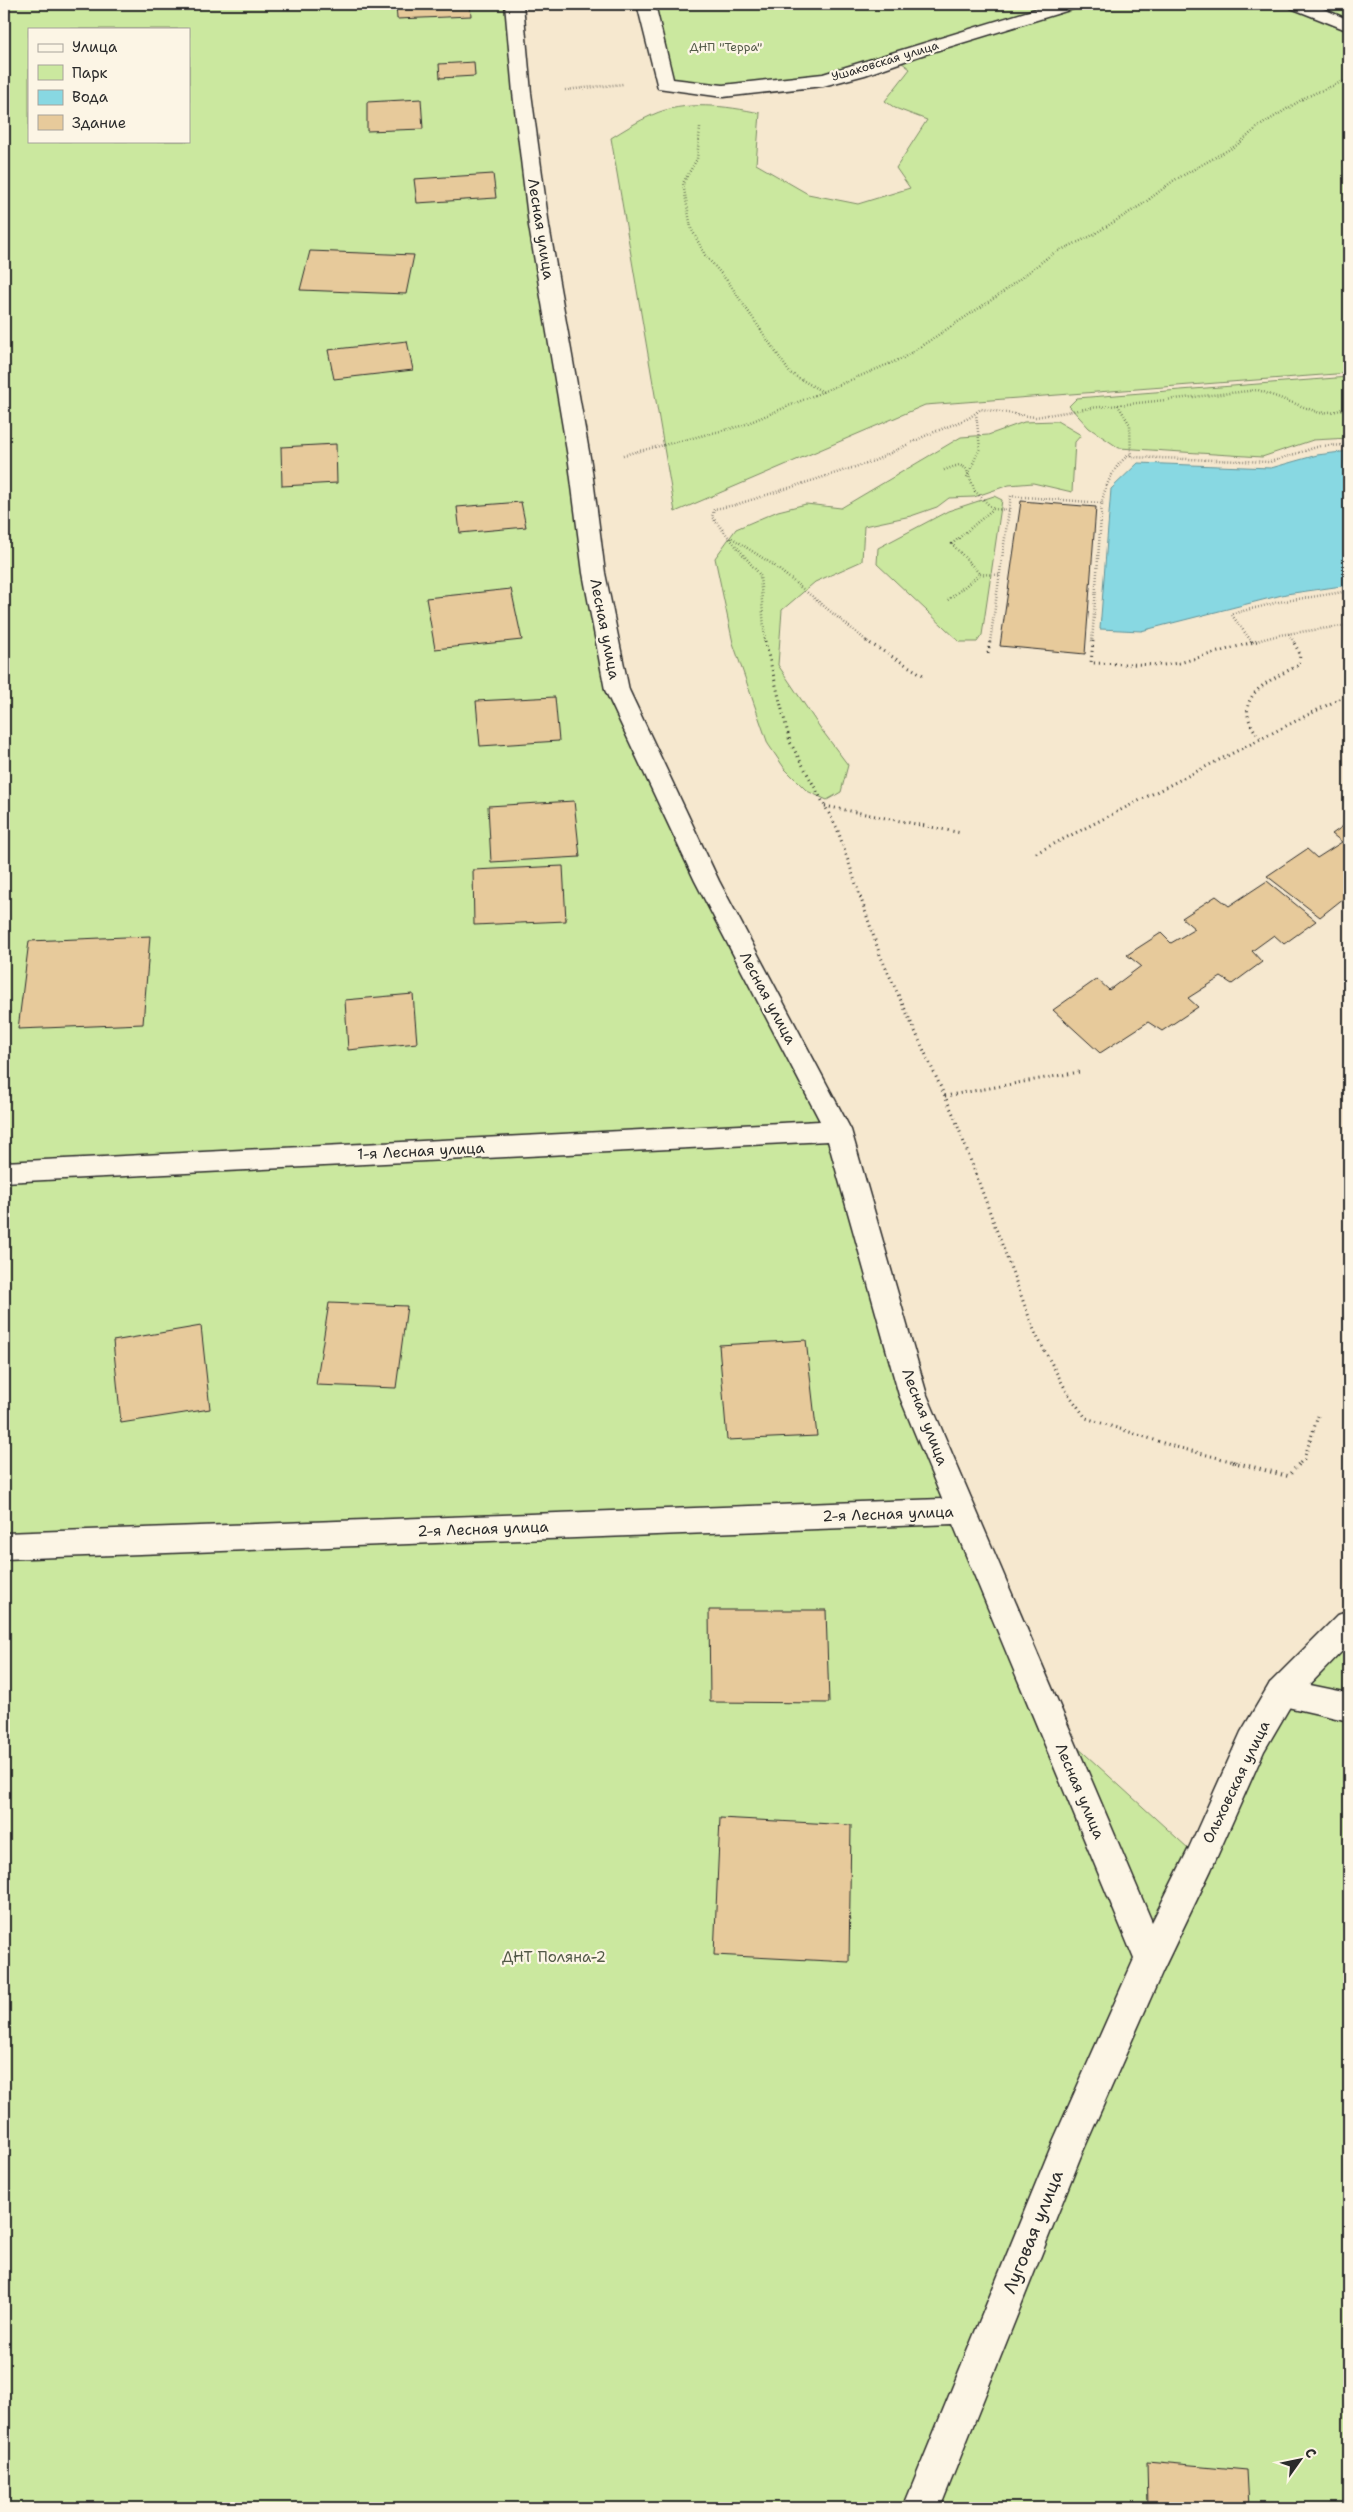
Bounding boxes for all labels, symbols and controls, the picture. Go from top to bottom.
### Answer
legend [28,28,190,142]
text: Улица [72,37,118,57]
street label: Ушаковская улица [829,37,941,85]
park label: ДНП "Терра" [690,39,762,55]
text: Парк [72,63,108,83]
text: Вода [72,87,109,107]
text: Здание [72,113,126,133]
street label: Лесная улица [523,177,559,282]
street label: Лесная улица [585,577,625,682]
street label: Лесная улица [735,948,801,1048]
street label: 1-я Лесная улица [357,1138,486,1164]
street label: Лесная улица [897,1366,953,1469]
street label: 2-я Лесная улица [822,1502,955,1526]
street label: 2-я Лесная улица [417,1517,550,1541]
street label: Ольховская улица [1198,1717,1275,1847]
street label: Лесная улица [1051,1740,1109,1843]
park label: ДНТ Поляна-2 [502,1947,606,1967]
street label: Луговая улица [997,2167,1069,2297]
north arrow [1276,2434,1326,2484]
text: С [1301,2444,1321,2461]

